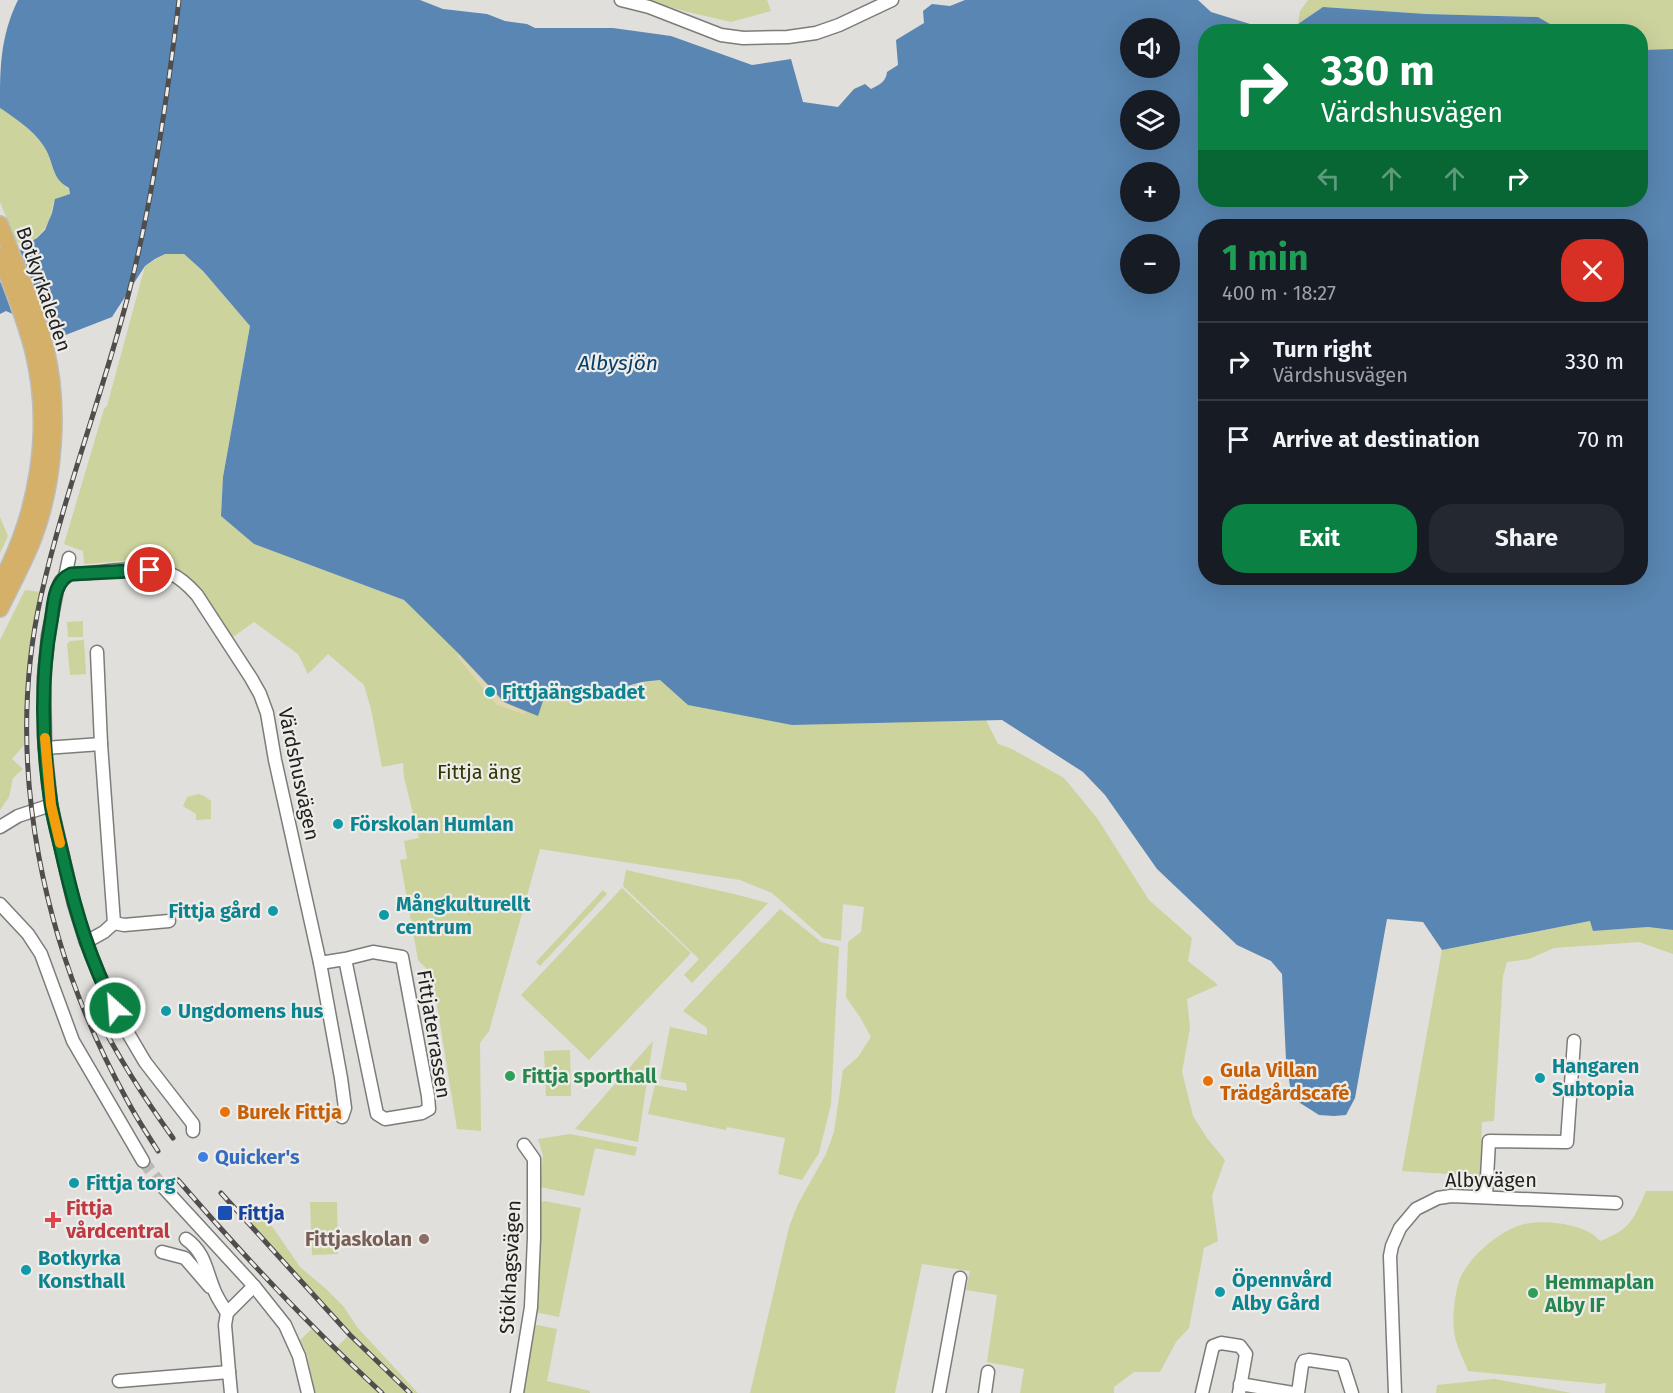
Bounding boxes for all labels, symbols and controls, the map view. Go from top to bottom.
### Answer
map controls [1120,18,1180,294]
button: sound [1120,18,1180,78]
text: 330 m [1321,46,1435,96]
icon: right [1222,48,1300,126]
button: layers [1120,90,1180,150]
text: Värdshusvägen [1321,97,1503,129]
button: + [1120,162,1180,222]
icon: left [1312,162,1345,195]
icon: ahead [1375,162,1408,195]
icon: ahead [1438,162,1471,195]
icon: right [1501,162,1534,195]
street label: Botkyrkaleden [11,223,77,355]
button: − [1120,234,1180,294]
text: 1 min [1222,236,1309,280]
button: close [1561,239,1624,302]
text: 400 m · 18:27 [1222,281,1336,305]
text: Turn right [1273,336,1372,363]
icon: right [1222,345,1255,378]
text: 330 m [1565,348,1624,375]
water label: Albysjön [577,350,658,376]
text: Värdshusvägen [1273,363,1408,387]
icon: arrive [1222,423,1255,456]
text: Arrive at destination [1273,426,1480,453]
text: 70 m [1578,426,1624,453]
button: Exit [1222,504,1417,573]
button: Share [1429,504,1624,573]
pin [124,544,175,595]
icon: arrive [133,553,166,586]
place label: Fittjaängsbadet [502,680,645,704]
marker: Fittjaängsbadet [483,685,497,699]
street label: Värdshusvägen [273,706,325,842]
park label: Fittja äng [437,760,522,784]
place label: Förskolan Humlan [350,812,514,836]
marker: Förskolan Humlan [331,817,345,831]
place label: Mångkulturellt centrum [396,892,531,939]
place label: Fittja gård [169,899,261,923]
marker: Fittja gård [266,904,280,918]
marker: Mångkulturellt centrum [377,908,391,922]
street label: Fittjaterrassen [412,968,456,1100]
position arrow [83,976,147,1040]
place label: Ungdomens hus [178,999,324,1023]
marker: Ungdomens hus [159,1004,173,1018]
place label: Hangaren Subtopia [1552,1054,1639,1101]
place label: Gula Villan Trädgårdscafé [1220,1058,1349,1105]
place label: Fittja sporthall [522,1064,657,1088]
marker: Fittja sporthall [503,1069,517,1083]
marker: Hangaren Subtopia [1533,1071,1547,1085]
marker: Gula Villan Trädgårdscafé [1201,1074,1215,1088]
place label: Burek Fittja [237,1100,342,1124]
marker: Burek Fittja [218,1105,232,1119]
place label: Quicker's [215,1145,300,1169]
marker: Quicker's [196,1150,210,1164]
street label: Albyvägen [1445,1168,1537,1192]
place label: Fittja torg [86,1171,176,1195]
marker: Fittja torg [67,1176,81,1190]
place label: Fittja vårdcentral [65,1196,170,1243]
street label: Stökhagsvägen [495,1199,525,1335]
place label: Fittja [238,1201,285,1225]
marker: Fittja [216,1204,234,1222]
marker: Fittja vårdcentral [44,1211,62,1229]
place label: Fittjaskolan [305,1227,412,1251]
marker: Fittjaskolan [417,1232,431,1246]
place label: Botkyrka Konsthall [38,1246,125,1293]
marker: Botkyrka Konsthall [19,1263,33,1277]
place label: Öpennvård Alby Gård [1231,1268,1332,1315]
place label: Hemmaplan Alby IF [1544,1270,1654,1317]
marker: Öpennvård Alby Gård [1213,1285,1227,1299]
marker: Hemmaplan Alby IF [1526,1286,1540,1300]

